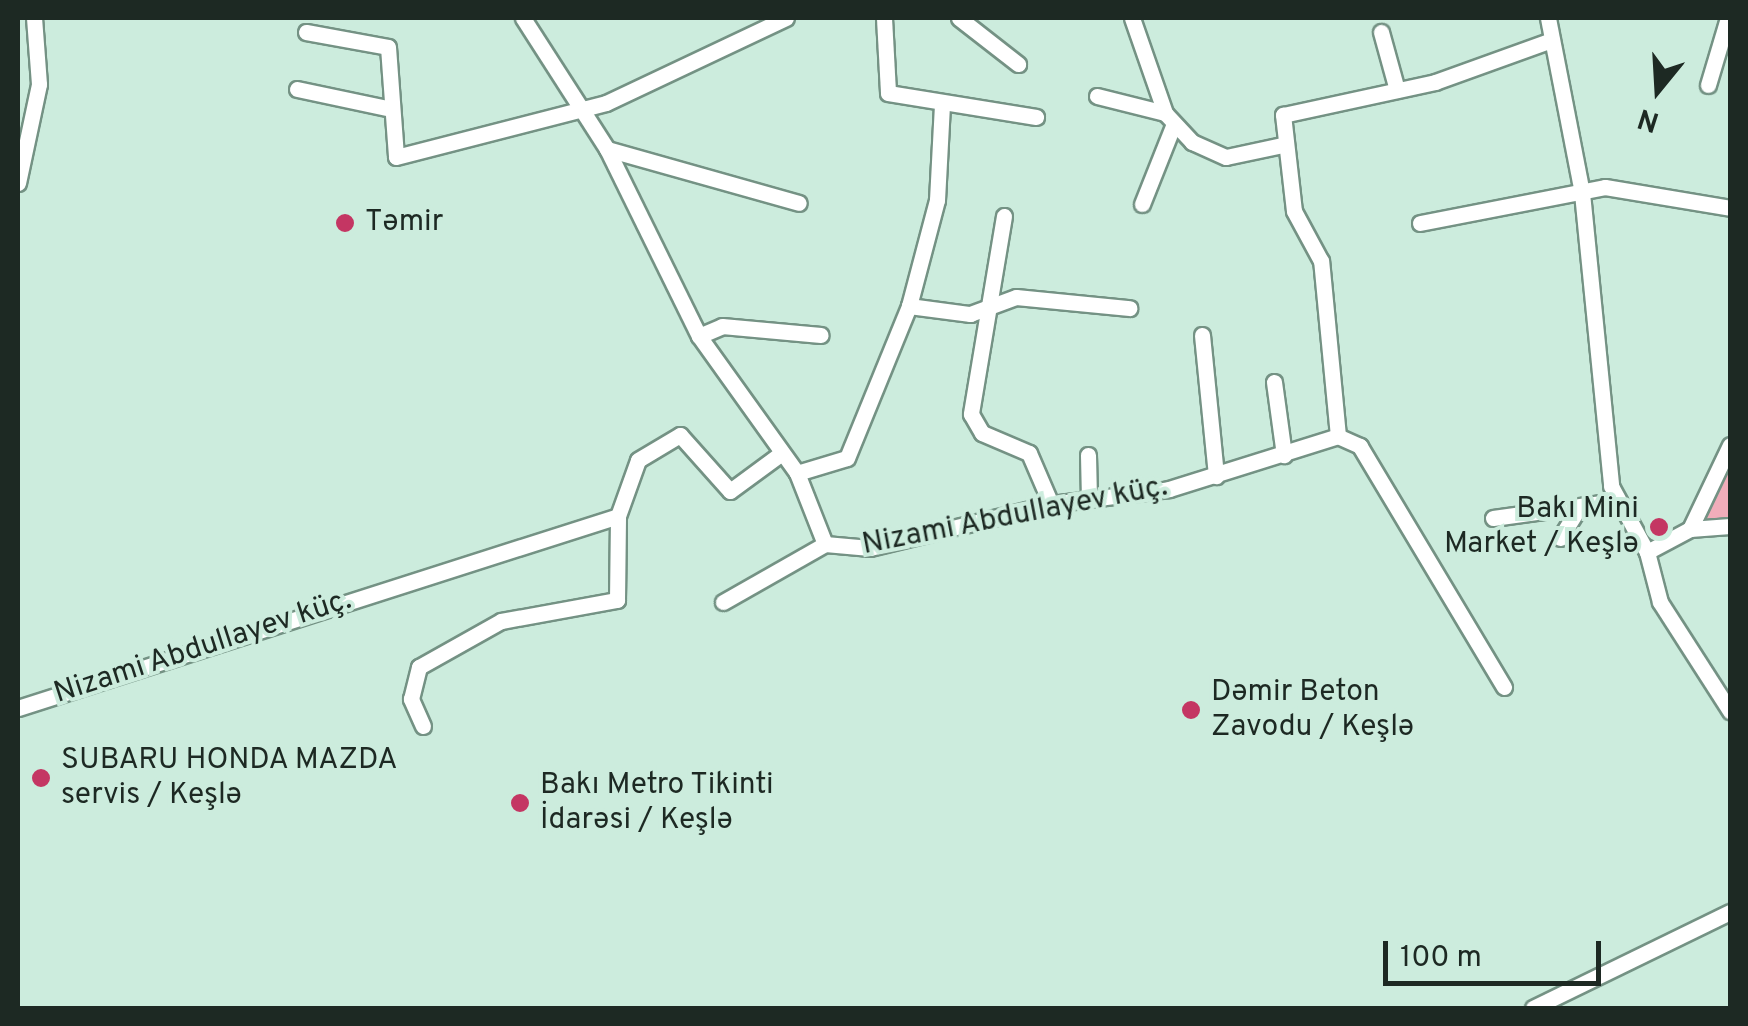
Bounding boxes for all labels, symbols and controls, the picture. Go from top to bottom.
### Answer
north arrow [1608,40,1708,140]
text: N [1634,98,1664,139]
place label: Təmir [365,205,443,241]
marker: Təmir [334,212,356,234]
street label: Nizami Abdullayev küç. [859,470,1171,564]
place label: Bakı Mini Market / Keşlə [1444,492,1639,562]
marker: Bakı Mini Market / Keşlə [1648,516,1670,538]
street label: Nizami Abdullayev küç. [49,583,357,713]
place label: Dəmir Beton Zavodu / Keşlə [1211,675,1414,746]
marker: Dəmir Beton Zavodu / Keşlə [1180,699,1202,721]
place label: SUBARU HONDA MAZDA servis / Keşlə [61,743,399,814]
marker: SUBARU HONDA MAZDA servis / Keşlə [30,767,52,789]
place label: Bakı Metro Tikinti İdarəsi / Keşlə [540,768,775,838]
marker: Bakı Metro Tikinti İdarəsi / Keşlə [509,792,531,814]
scale bar [1388,921,1606,983]
text: 100 m [1400,940,1482,977]

